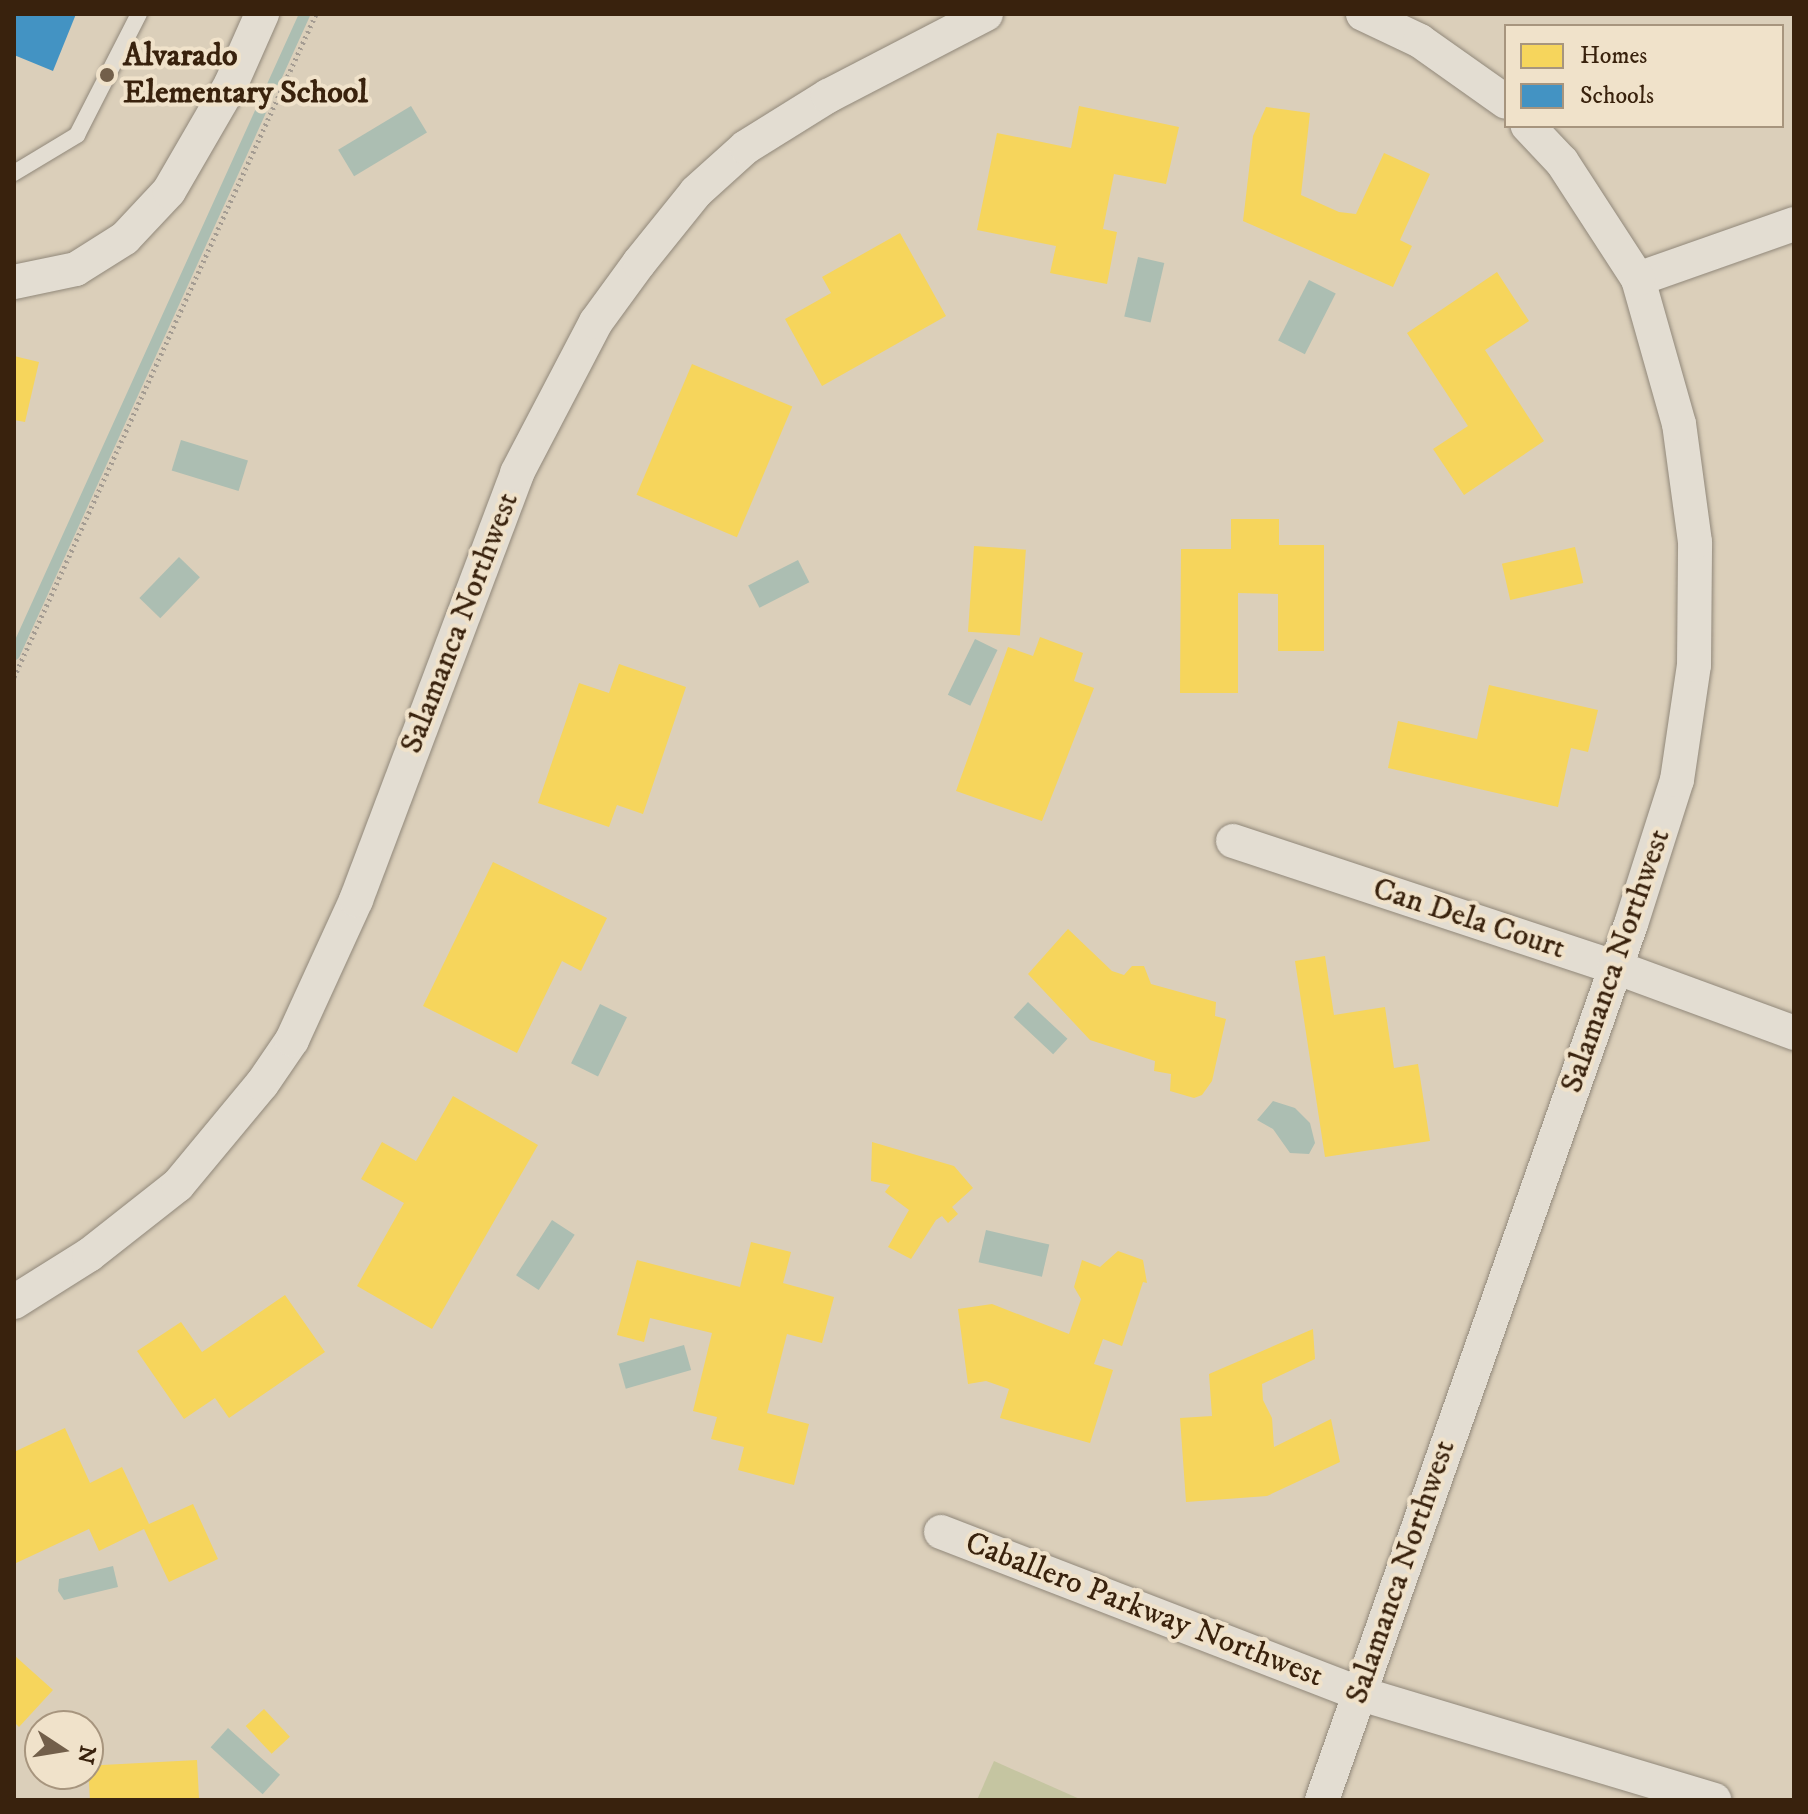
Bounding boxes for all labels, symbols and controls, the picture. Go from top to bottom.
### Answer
legend [1504,24,1784,128]
place label: Alvarado Elementary School [123,38,368,113]
text: Homes [1580,41,1647,71]
marker: Alvarado Elementary School [98,66,116,84]
text: Schools [1580,81,1654,111]
street label: Salamanca Northwest [393,487,527,759]
street label: Salamanca Northwest [1553,824,1679,1098]
street label: Can Dela Court [1368,870,1570,968]
street label: Salamanca Northwest [1338,1435,1464,1709]
street label: Caballero Parkway Northwest [960,1524,1328,1696]
north arrow [24,1710,104,1790]
text: N [71,1743,101,1766]

